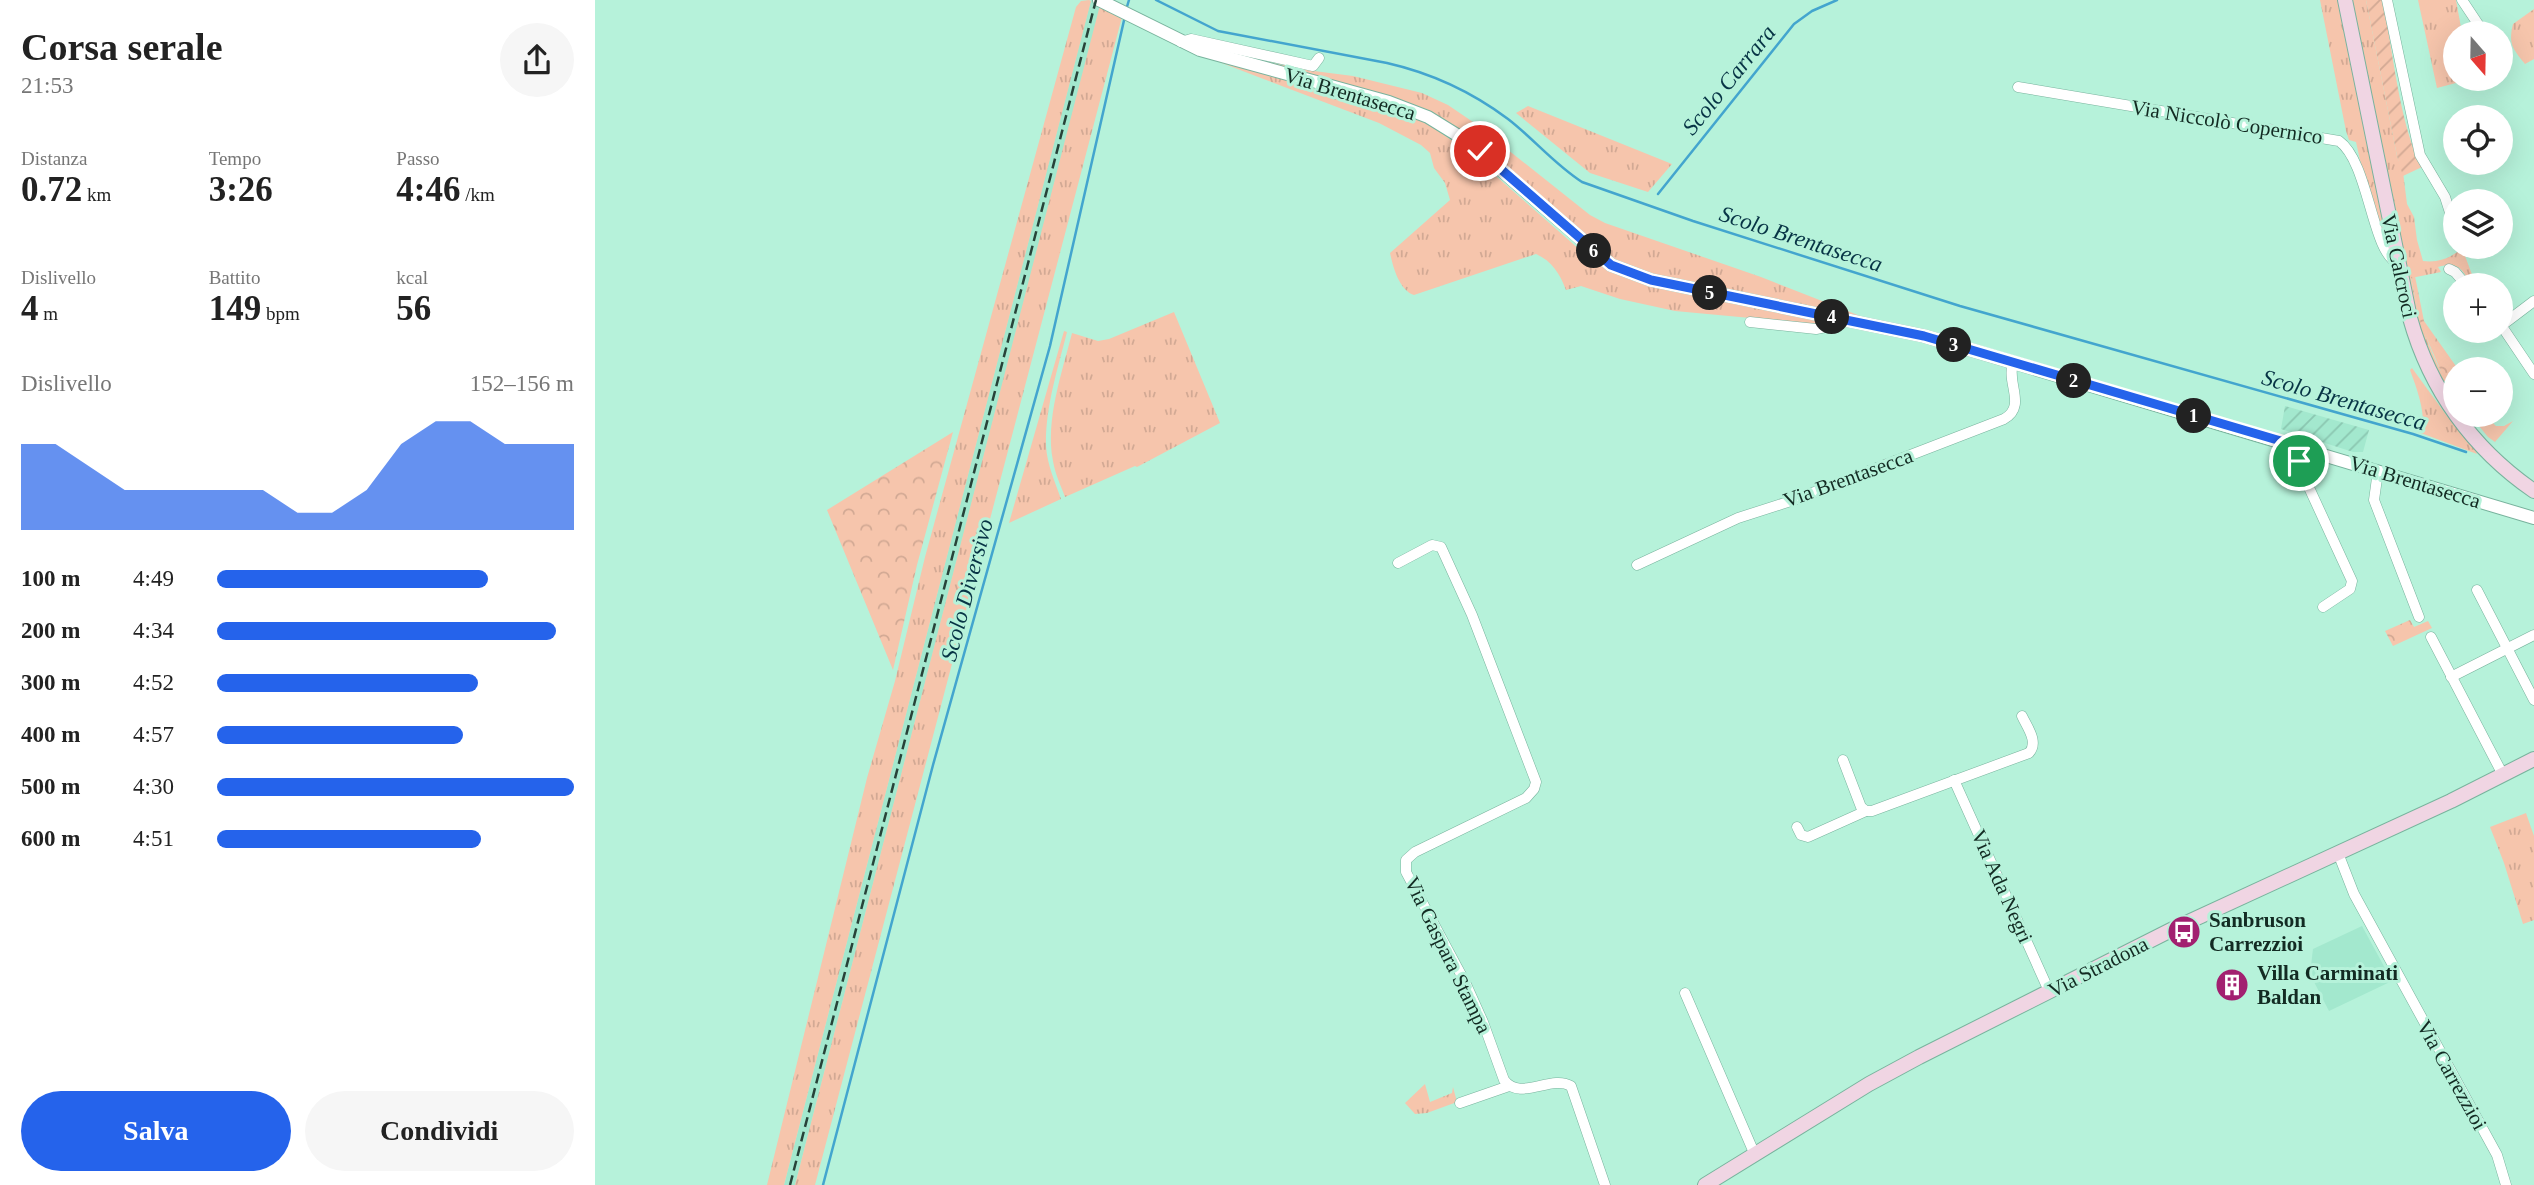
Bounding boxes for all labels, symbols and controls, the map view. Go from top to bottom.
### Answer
water label: Scolo Carrara [1677,20,1781,140]
north arrow [2443,21,2513,91]
map controls [2443,21,2513,427]
button: share [500,23,574,97]
text: Corsa serale [21,26,223,68]
street label: Via Brentasecca [1282,63,1419,126]
text: 21:53 [21,73,73,98]
street label: Via Niccolò Copernico [2130,95,2324,149]
button: locate [2443,105,2513,175]
pin [1450,121,1510,181]
icon: check [1461,132,1499,170]
text: Distanza [21,148,87,169]
text: Tempo [209,148,261,169]
text: Passo [396,148,440,169]
text: 0.72 [21,170,82,209]
text: 3:26 [209,170,273,209]
text: 4:46 [396,170,460,209]
text: km [82,184,111,205]
text: /km [460,184,495,205]
button: layers [2443,189,2513,259]
water label: Scolo Brentasecca [1716,201,1886,277]
street label: Via Calcroci [2376,212,2422,320]
pin: 6 [1577,233,1611,268]
text: 6 [1589,240,1598,261]
text: Dislivello [21,267,96,288]
text: Battito [209,267,260,288]
text: kcal [396,267,428,288]
button: + [2443,273,2513,343]
pin: 5 [1693,276,1727,310]
text: 5 [1705,282,1714,303]
text: 4 [21,289,39,328]
text: 149 [209,289,261,328]
text: 56 [396,289,431,328]
pin: 4 [1815,300,1849,334]
text: m [39,303,58,324]
text: bpm [261,303,300,324]
text: 4 [1827,306,1836,327]
pin: 3 [1937,328,1971,362]
text: 3 [1949,334,1958,355]
button: − [2443,357,2513,427]
pin: 2 [2057,364,2091,398]
water label: Scolo Brentasecca [2259,365,2429,435]
text: 2 [2069,370,2078,391]
text: Dislivello [21,371,112,396]
text: 152–156 m [470,371,574,396]
pin: 1 [2177,398,2211,434]
text: 1 [2189,405,2198,426]
pin [2269,431,2329,491]
icon: arrive [2280,442,2318,480]
street label: Via Brentasecca [1780,443,1917,512]
street label: Via Brentasecca [2347,451,2484,514]
water label: Scolo Diversivo [936,516,998,664]
text: 100 m [21,566,80,591]
text: 4:49 [133,566,174,591]
text: 200 m [21,618,80,643]
text: 4:34 [133,618,174,643]
text: 300 m [21,670,80,695]
text: 4:52 [133,670,174,695]
text: 400 m [21,722,80,747]
text: 4:57 [133,722,174,747]
text: 500 m [21,774,80,799]
text: 4:30 [133,774,174,799]
text: 600 m [21,826,80,851]
text: 4:51 [133,826,174,851]
street label: Via Ada Negri [1966,826,2038,946]
street label: Via Gaspara Stampa [1400,873,1497,1038]
place label: Sanbruson Carrezzioi [2209,908,2306,956]
bus stop icon: Sanbruson Carrezzioi [2165,913,2203,951]
street label: Via Stradona [2044,931,2153,1002]
place label: Villa Carminati Baldan [2257,961,2398,1009]
building icon: Villa Carminati Baldan [2213,966,2251,1004]
street label: Via Carrezzioi [2412,1016,2492,1134]
button: Salva [21,1091,291,1171]
button: Condividi [305,1091,574,1171]

